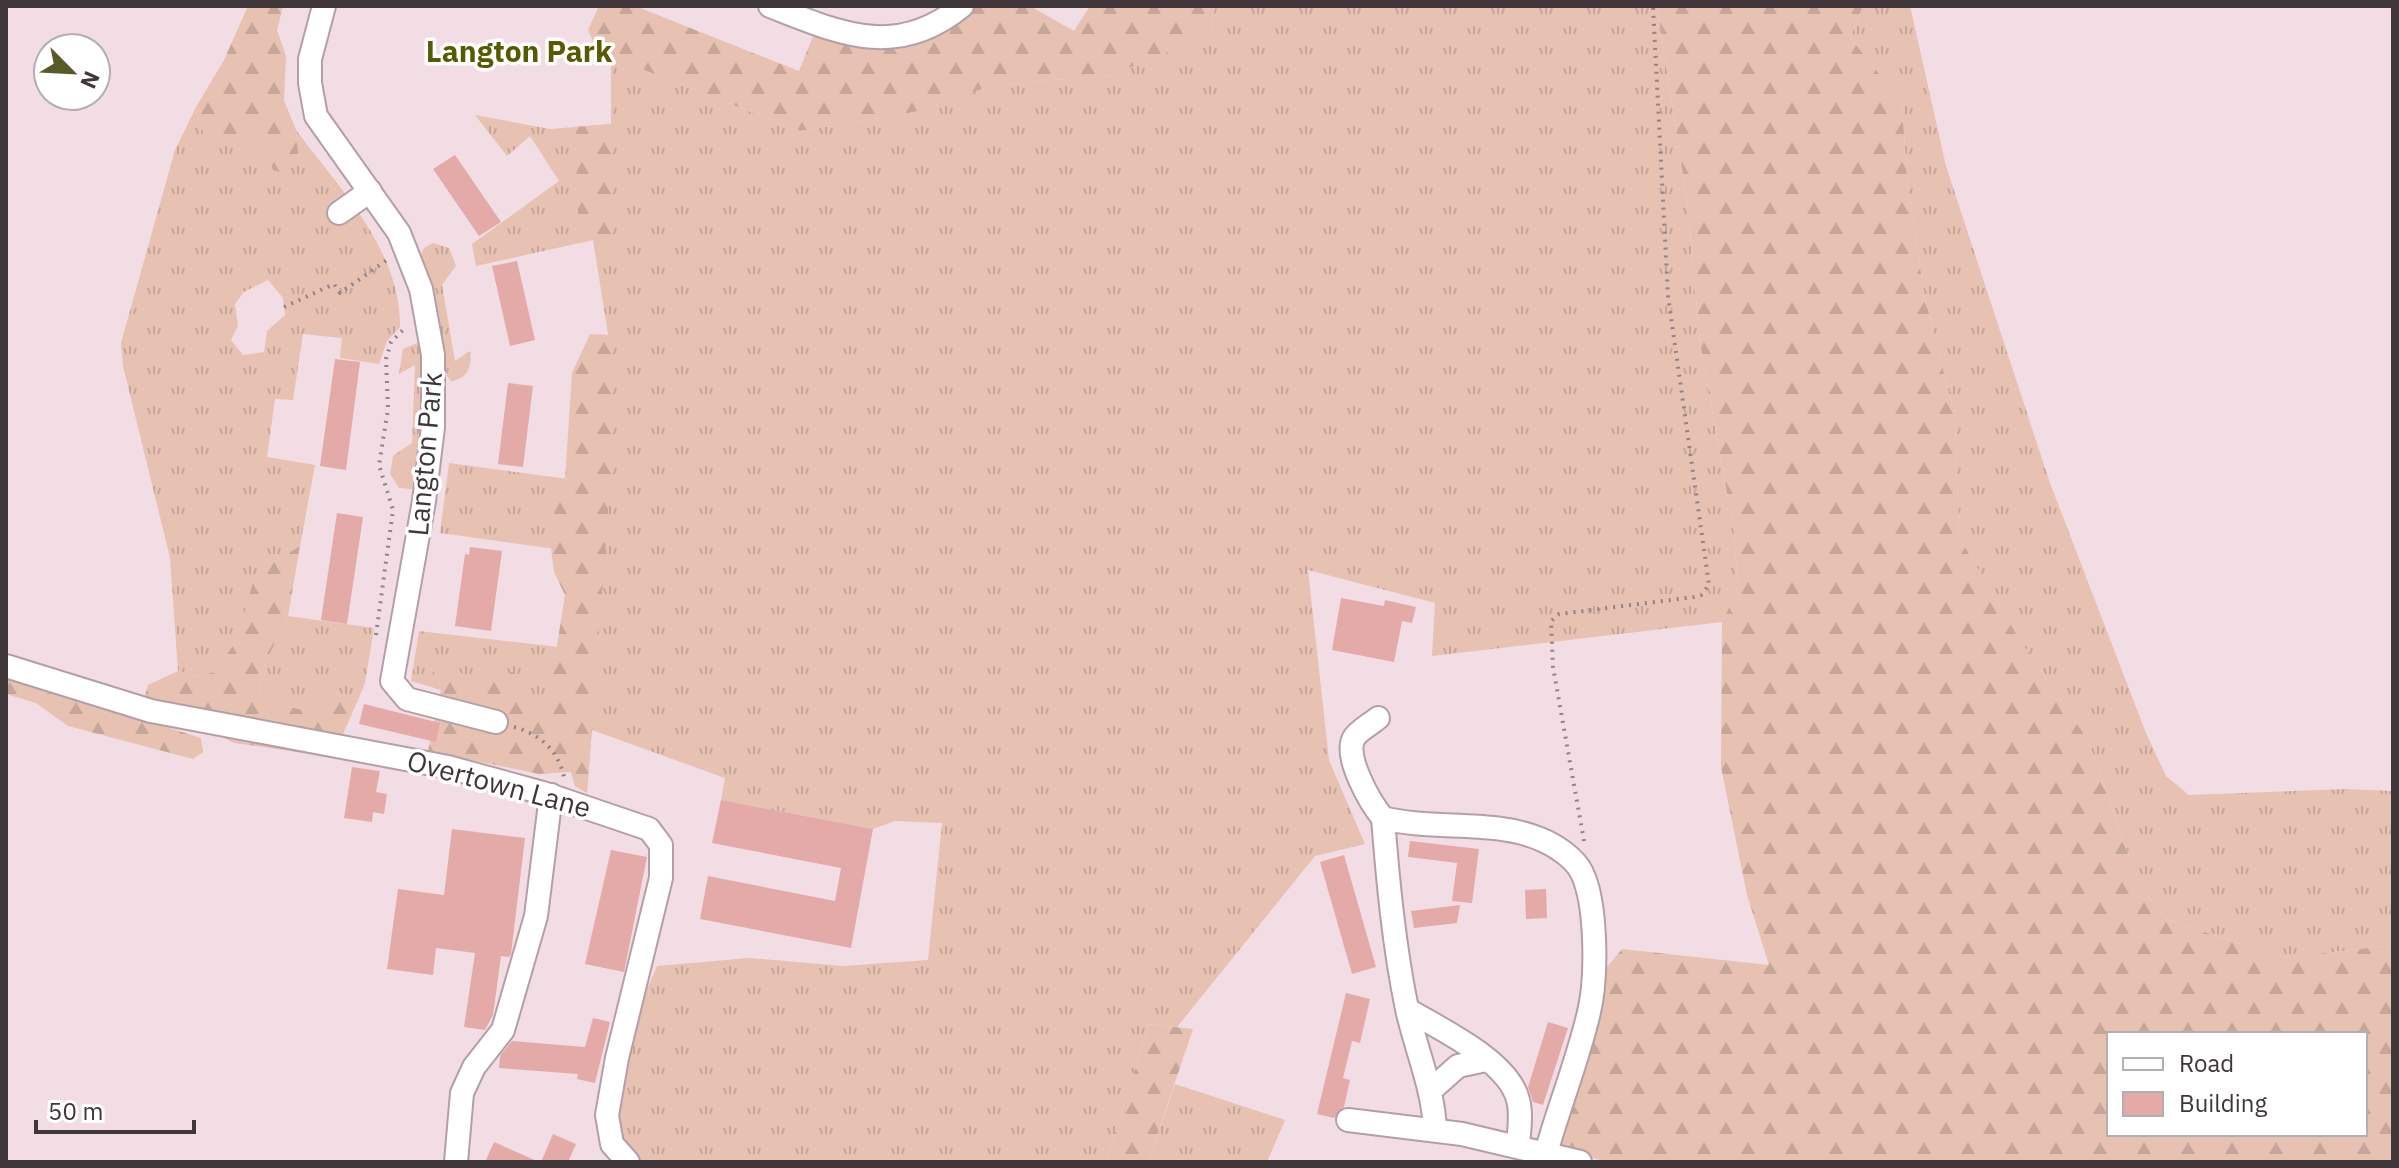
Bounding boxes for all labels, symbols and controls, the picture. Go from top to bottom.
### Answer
district label: Langton Park [426,31,613,70]
north arrow [32,32,112,112]
text: N [74,67,107,94]
street label: Langton Park [399,370,450,537]
street label: Overtown Lane [403,741,595,826]
legend [2107,1032,2367,1136]
text: Road [2179,1047,2234,1079]
scale bar [36,1084,194,1134]
text: Building [2179,1087,2267,1119]
text: 50 m [48,1095,103,1127]

